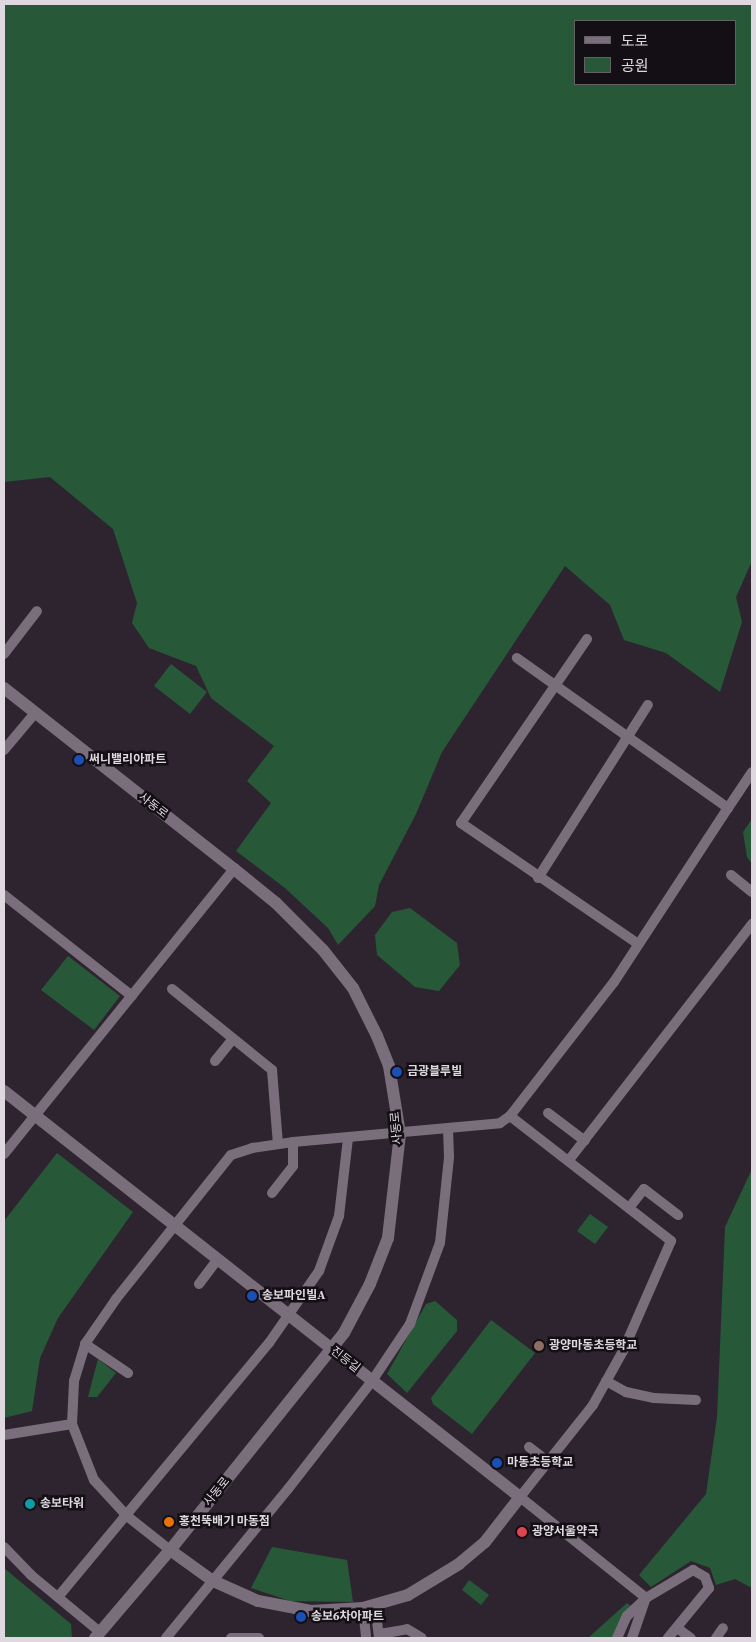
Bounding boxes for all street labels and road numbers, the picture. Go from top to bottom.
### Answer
street label: 사동로 [136,790,170,822]
street label: 사동로 [388,1111,406,1145]
street label: 진등길 [328,1344,362,1376]
street label: 사동로 [201,1475,233,1509]

